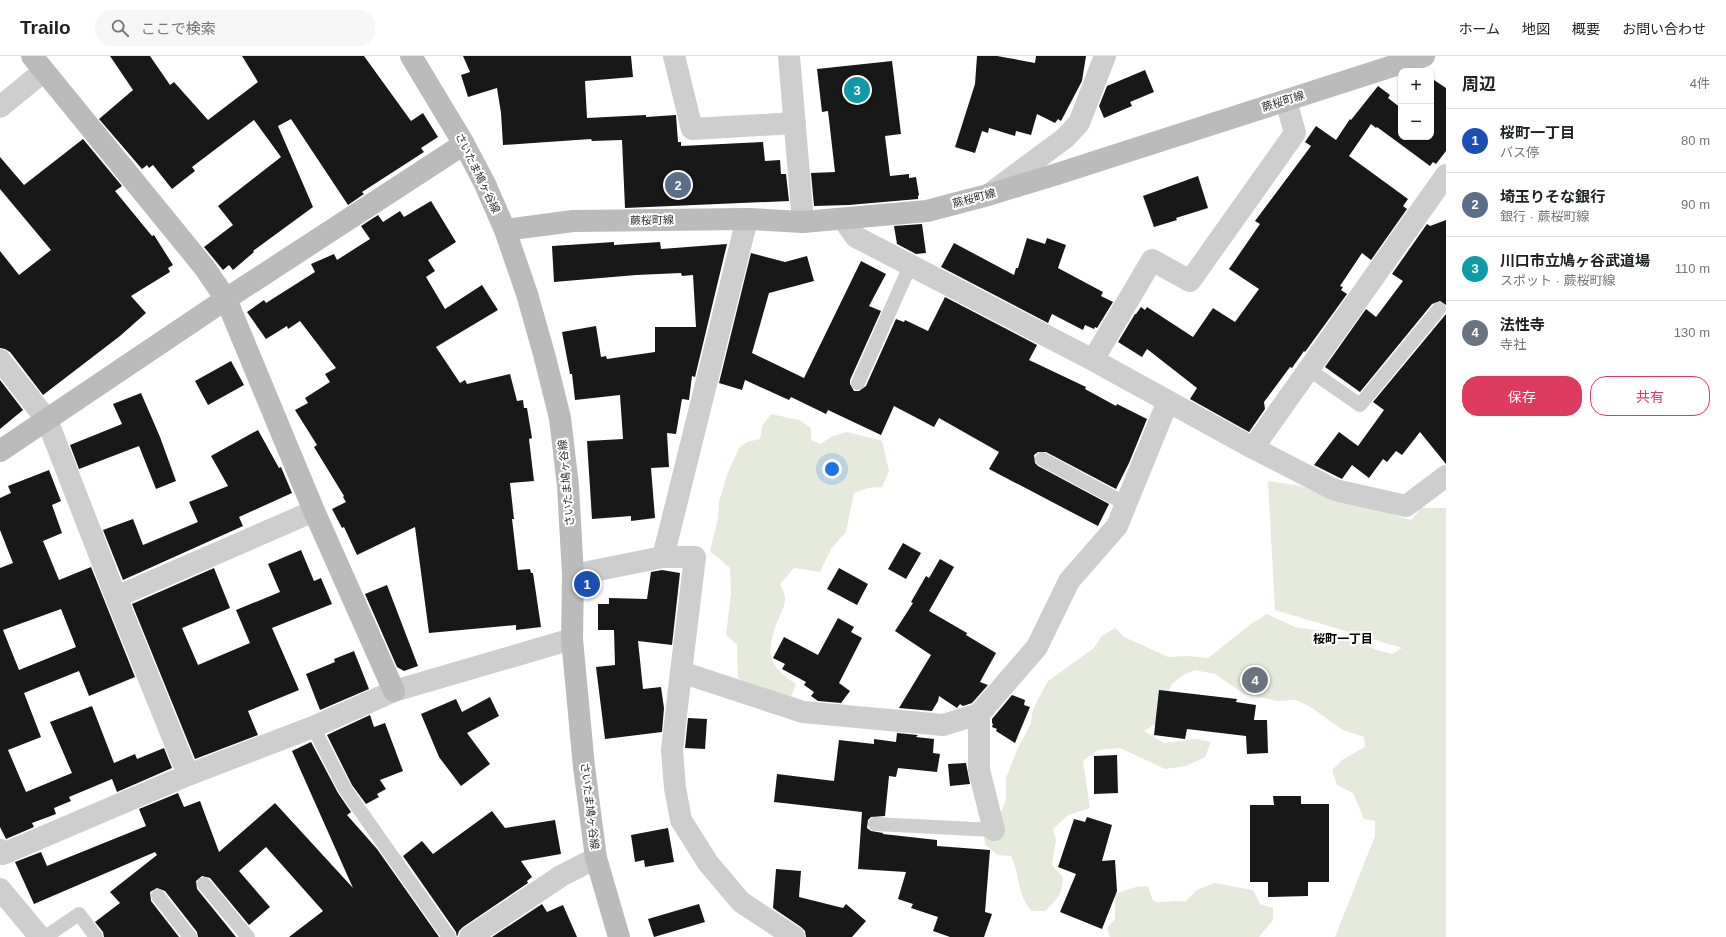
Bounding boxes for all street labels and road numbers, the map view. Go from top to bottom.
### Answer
street label: 蕨桜町線 [1260,88,1306,114]
street label: さいたま鳩ヶ谷線 [453,131,503,215]
street label: 蕨桜町線 [951,187,997,209]
street label: 蕨桜町線 [630,214,674,226]
street label: さいたま鳩ヶ谷線 [556,439,576,527]
street label: さいたま鳩ヶ谷線 [579,762,601,850]

